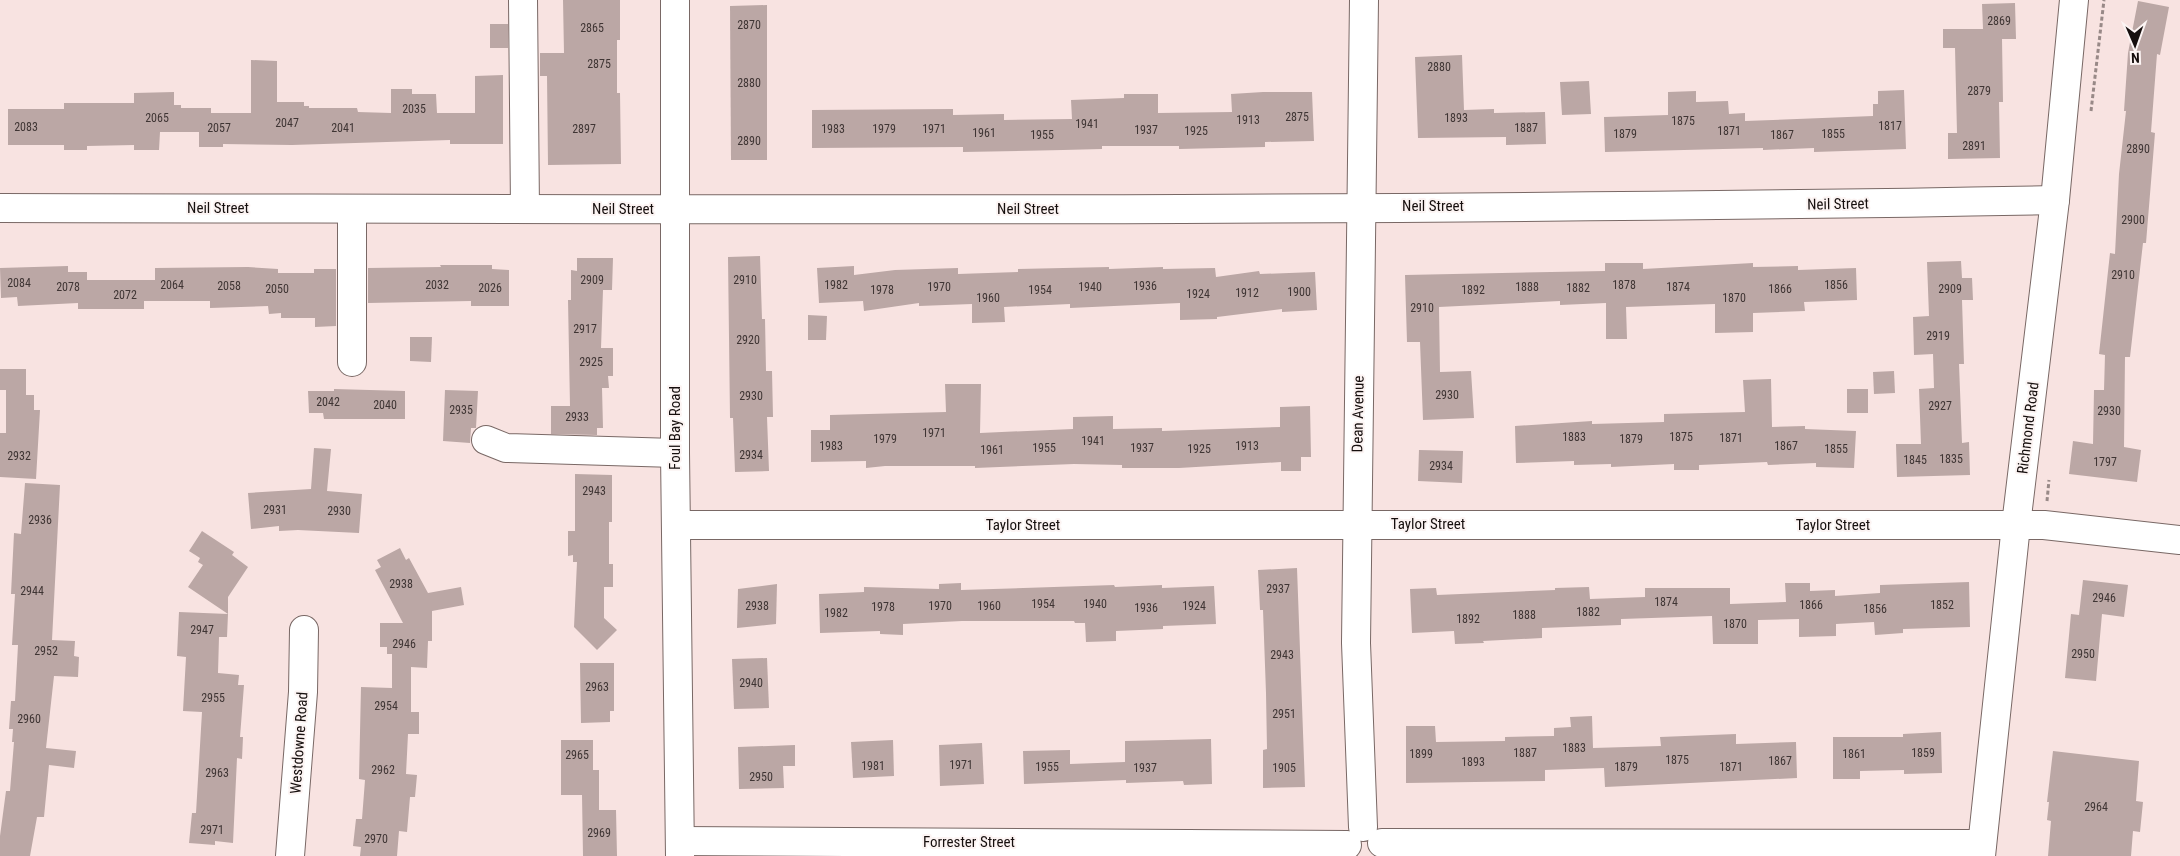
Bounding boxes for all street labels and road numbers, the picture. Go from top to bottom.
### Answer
street label: Neil Street [1807,194,1869,214]
street label: Neil Street [1402,197,1464,215]
street label: Neil Street [187,199,249,217]
street label: Neil Street [592,200,654,218]
street label: Neil Street [997,200,1059,218]
street label: Dean Avenue [1348,376,1368,452]
street label: Richmond Road [2013,381,2043,475]
street label: Foul Bay Road [666,386,684,470]
street label: Taylor Street [1391,515,1465,533]
street label: Taylor Street [986,516,1060,534]
street label: Taylor Street [1796,516,1870,534]
street label: Westdowne Road [286,691,312,795]
street label: Forrester Street [923,833,1015,851]

